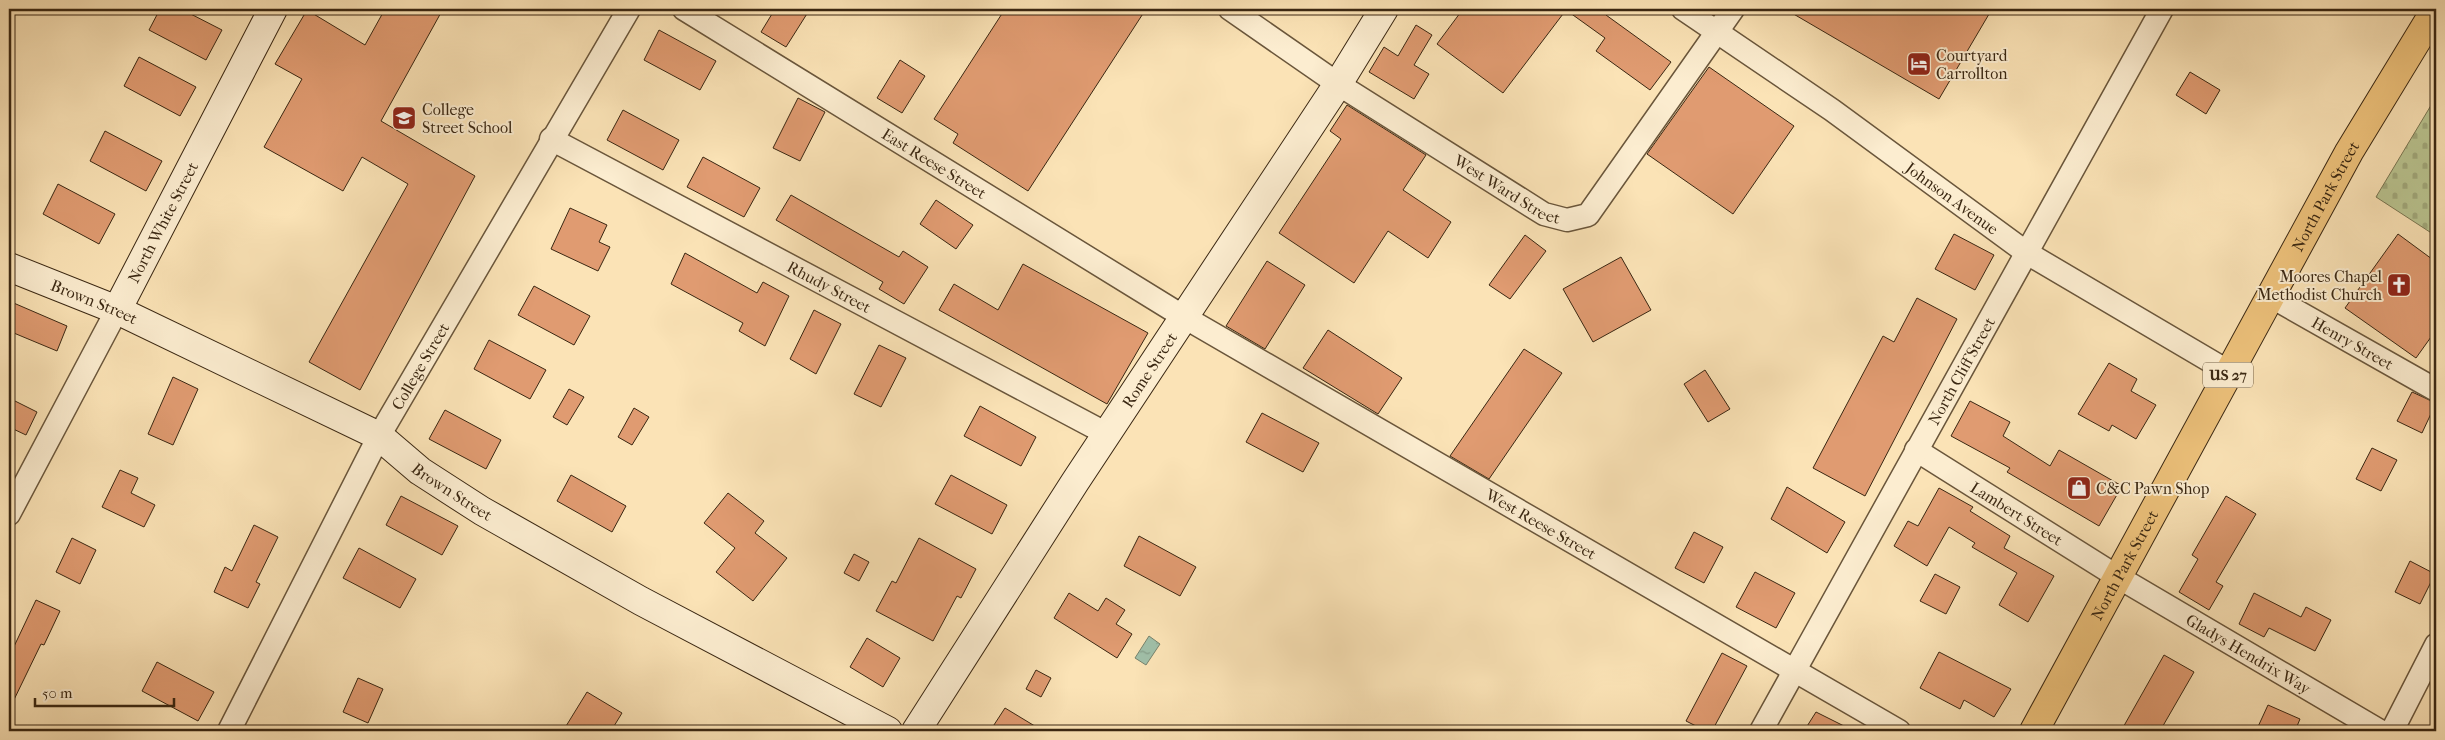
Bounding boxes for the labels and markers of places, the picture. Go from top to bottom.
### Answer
place label: Courtyard Carrollton [1936,46,2008,83]
hotel icon: Courtyard Carrollton [1906,51,1932,77]
place label: College Street School [422,100,513,137]
school or university icon: College Street School [391,105,417,131]
place label: Moores Chapel Methodist Church [2257,267,2383,304]
church icon: Moores Chapel Methodist Church [2386,272,2412,298]
shop icon: C&C Pawn Shop [2066,475,2092,501]
place label: C&C Pawn Shop [2096,479,2210,498]

